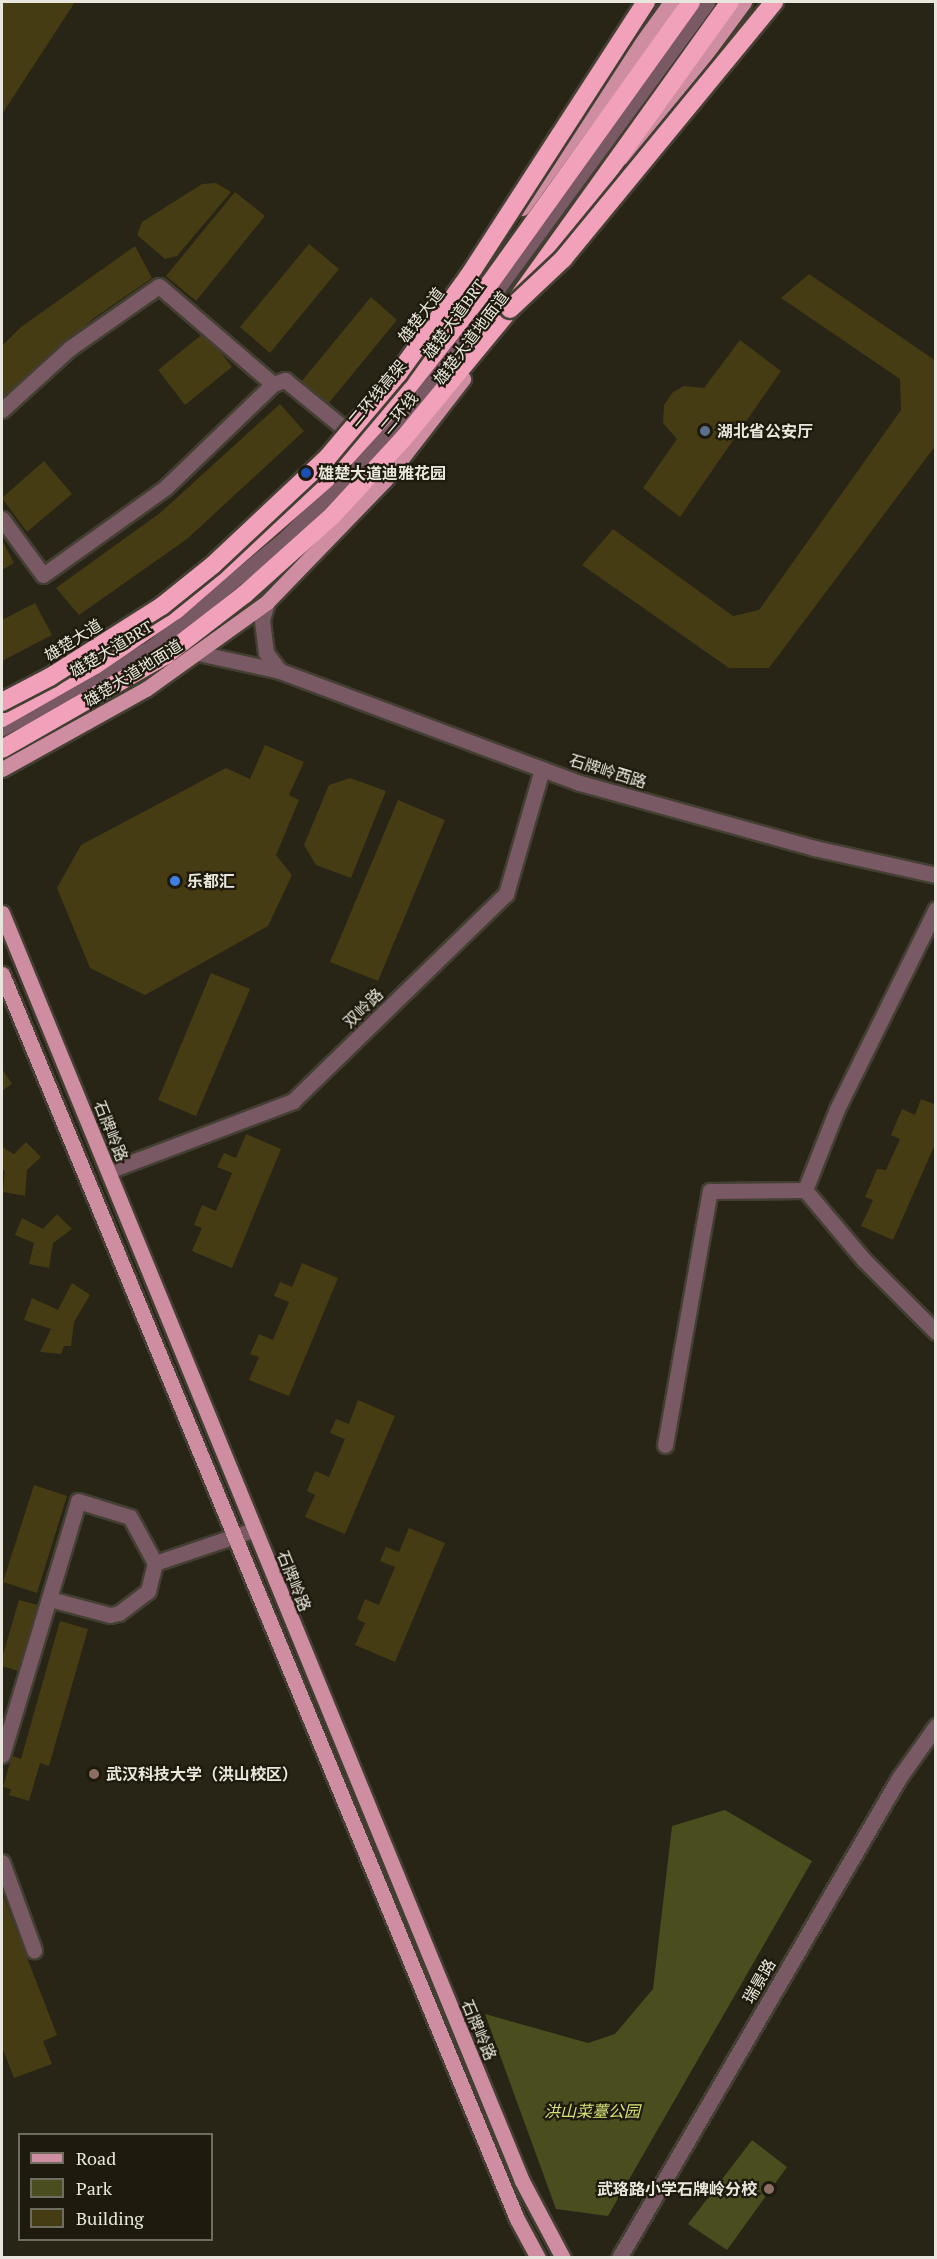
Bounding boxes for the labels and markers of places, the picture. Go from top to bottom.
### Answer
place label: 湖北省公安厅 [717,421,813,441]
marker: 湖北省公安厅 [698,424,712,438]
place label: 雄楚大道迪雅花园 [318,463,446,483]
marker: 雄楚大道迪雅花园 [299,466,313,480]
place label: 乐都汇 [187,871,235,891]
marker: 乐都汇 [168,874,182,888]
place label: 武汉科技大学（洪山校区） [106,1764,298,1784]
marker: 武汉科技大学（洪山校区） [87,1767,101,1781]
place label: 武珞路小学石牌岭分校 [597,2179,757,2199]
marker: 武珞路小学石牌岭分校 [762,2182,776,2196]

